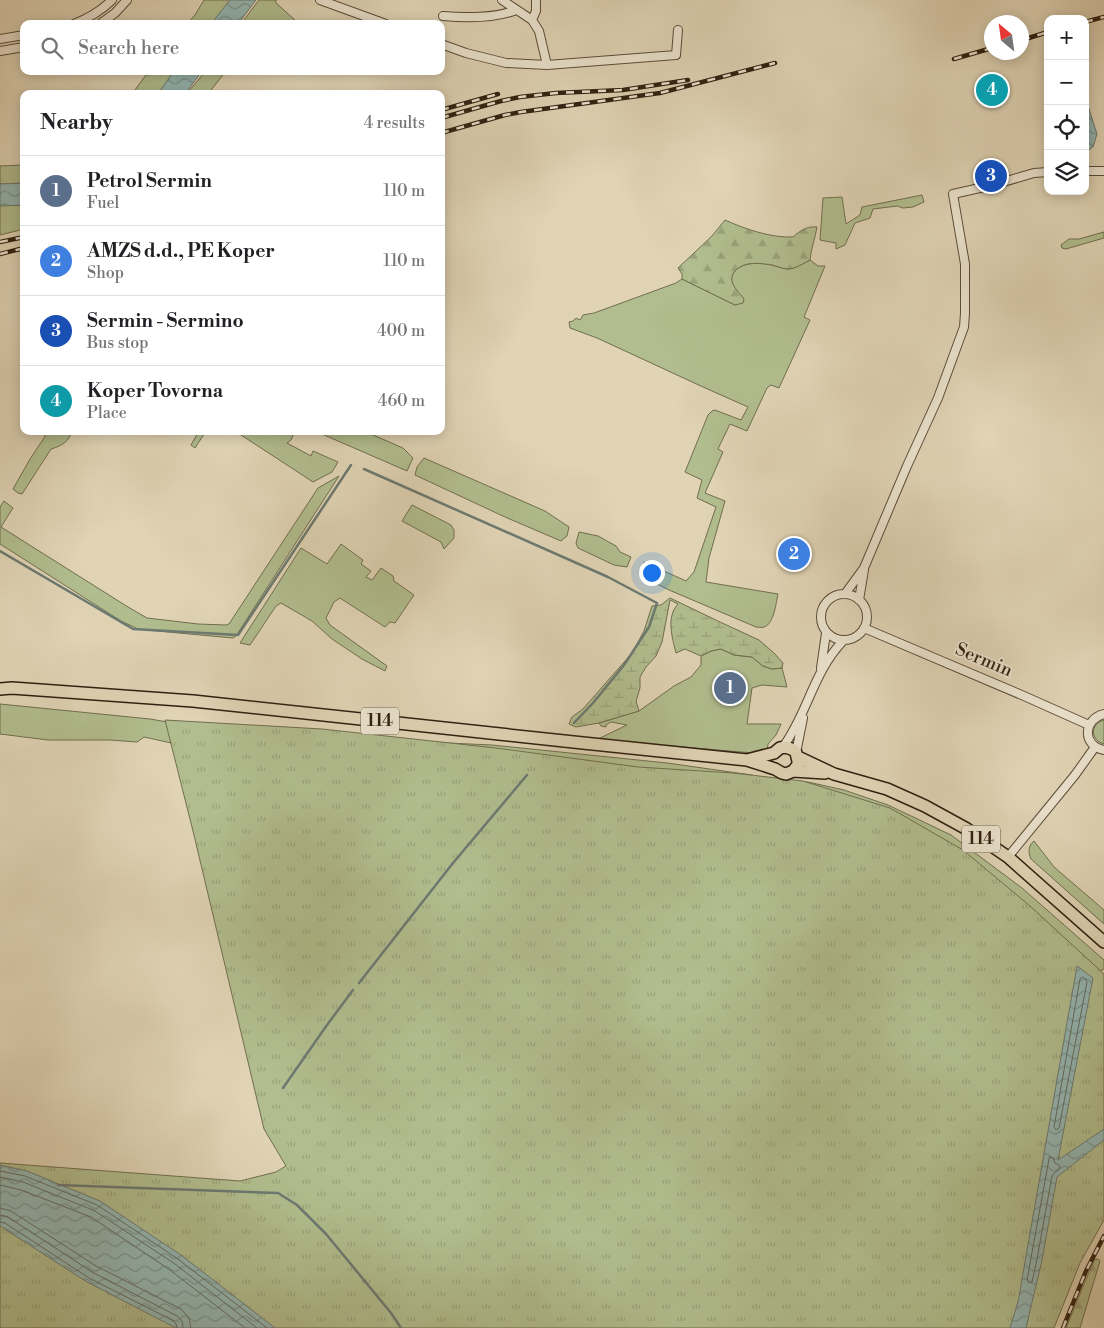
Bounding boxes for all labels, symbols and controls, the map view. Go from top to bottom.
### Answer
north arrow [984,15,1029,60]
map controls [1044,15,1089,195]
button: + [1044,15,1089,60]
search box [20,20,445,75]
icon: search [38,34,66,62]
text: Search here [78,36,179,60]
button: − [1044,60,1089,105]
pin: 4 [976,71,1008,109]
button: locate [1044,105,1089,150]
text: Nearby [40,110,113,136]
text: 4 results [364,113,425,133]
button: layers [1044,150,1089,195]
pin: 3 [975,157,1007,195]
text: Petrol Sermin [87,169,212,193]
text: 1 [52,181,60,201]
text: 110 m [383,181,425,201]
text: Fuel [87,193,119,213]
text: AMZS d.d., PE Koper [87,239,275,263]
text: 2 [51,251,61,271]
text: 110 m [383,251,425,271]
text: Shop [87,263,124,283]
text: Sermin - Sermino [87,309,244,333]
text: 3 [51,321,61,341]
text: 400 m [377,321,425,341]
text: Bus stop [87,333,149,353]
text: Koper Tovorna [87,379,223,403]
text: 4 [51,391,61,411]
text: 460 m [378,391,425,411]
text: Place [87,403,127,423]
pin: 2 [778,535,810,573]
your location [639,560,665,586]
street label: Sermin [952,638,1016,682]
pin: 1 [714,669,746,707]
road number: 114 [361,708,399,734]
road number: 114 [962,826,1000,852]

